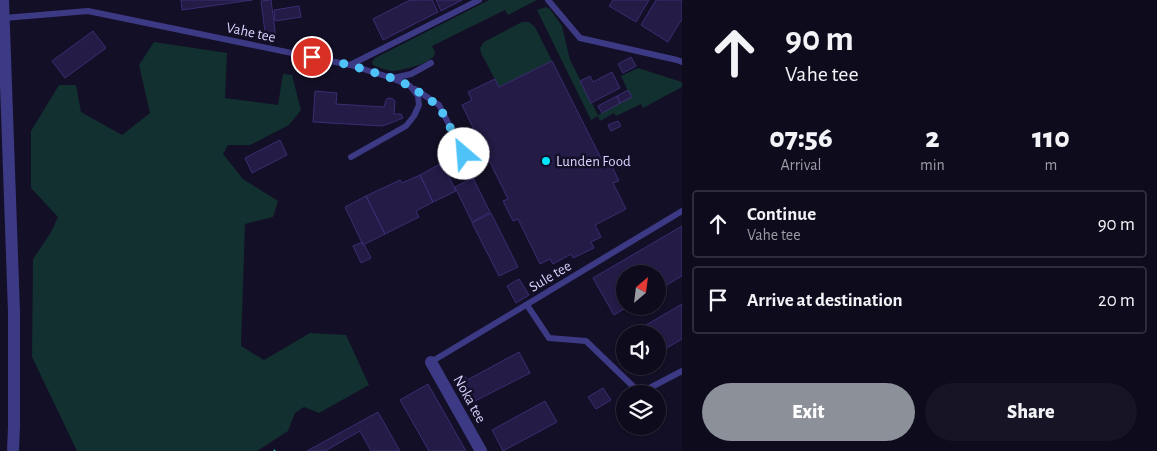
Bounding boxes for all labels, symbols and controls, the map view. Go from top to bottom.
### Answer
street label: Vahe tee [225,20,277,45]
icon: ahead [702,20,767,85]
text: 90 m [785,22,854,57]
pin [291,36,333,78]
icon: arrive [298,43,326,71]
text: Vahe tee [785,63,859,85]
text: 07:56 [769,123,833,153]
text: 2 [925,123,940,153]
text: 110 [1032,123,1070,153]
position arrow [437,127,489,179]
place label: Lunden Food [556,154,631,169]
marker: Lunden Food [540,155,552,167]
text: Arrival [780,157,822,173]
text: min [920,157,945,173]
text: m [1044,157,1057,173]
text: Continue [747,205,816,224]
icon: ahead [704,210,732,238]
text: 90 m [1098,215,1135,234]
text: Vahe tee [747,227,801,243]
street label: Sule tee [527,258,574,295]
north arrow [616,265,666,315]
map controls [616,265,666,435]
icon: arrive [704,286,732,314]
text: Arrive at destination [747,291,903,310]
text: 20 m [1098,291,1135,310]
button: sound [616,325,666,375]
street label: Noka tee [450,373,489,426]
button: Exit [702,383,915,441]
button: Share [925,383,1137,441]
button: layers [616,385,666,435]

